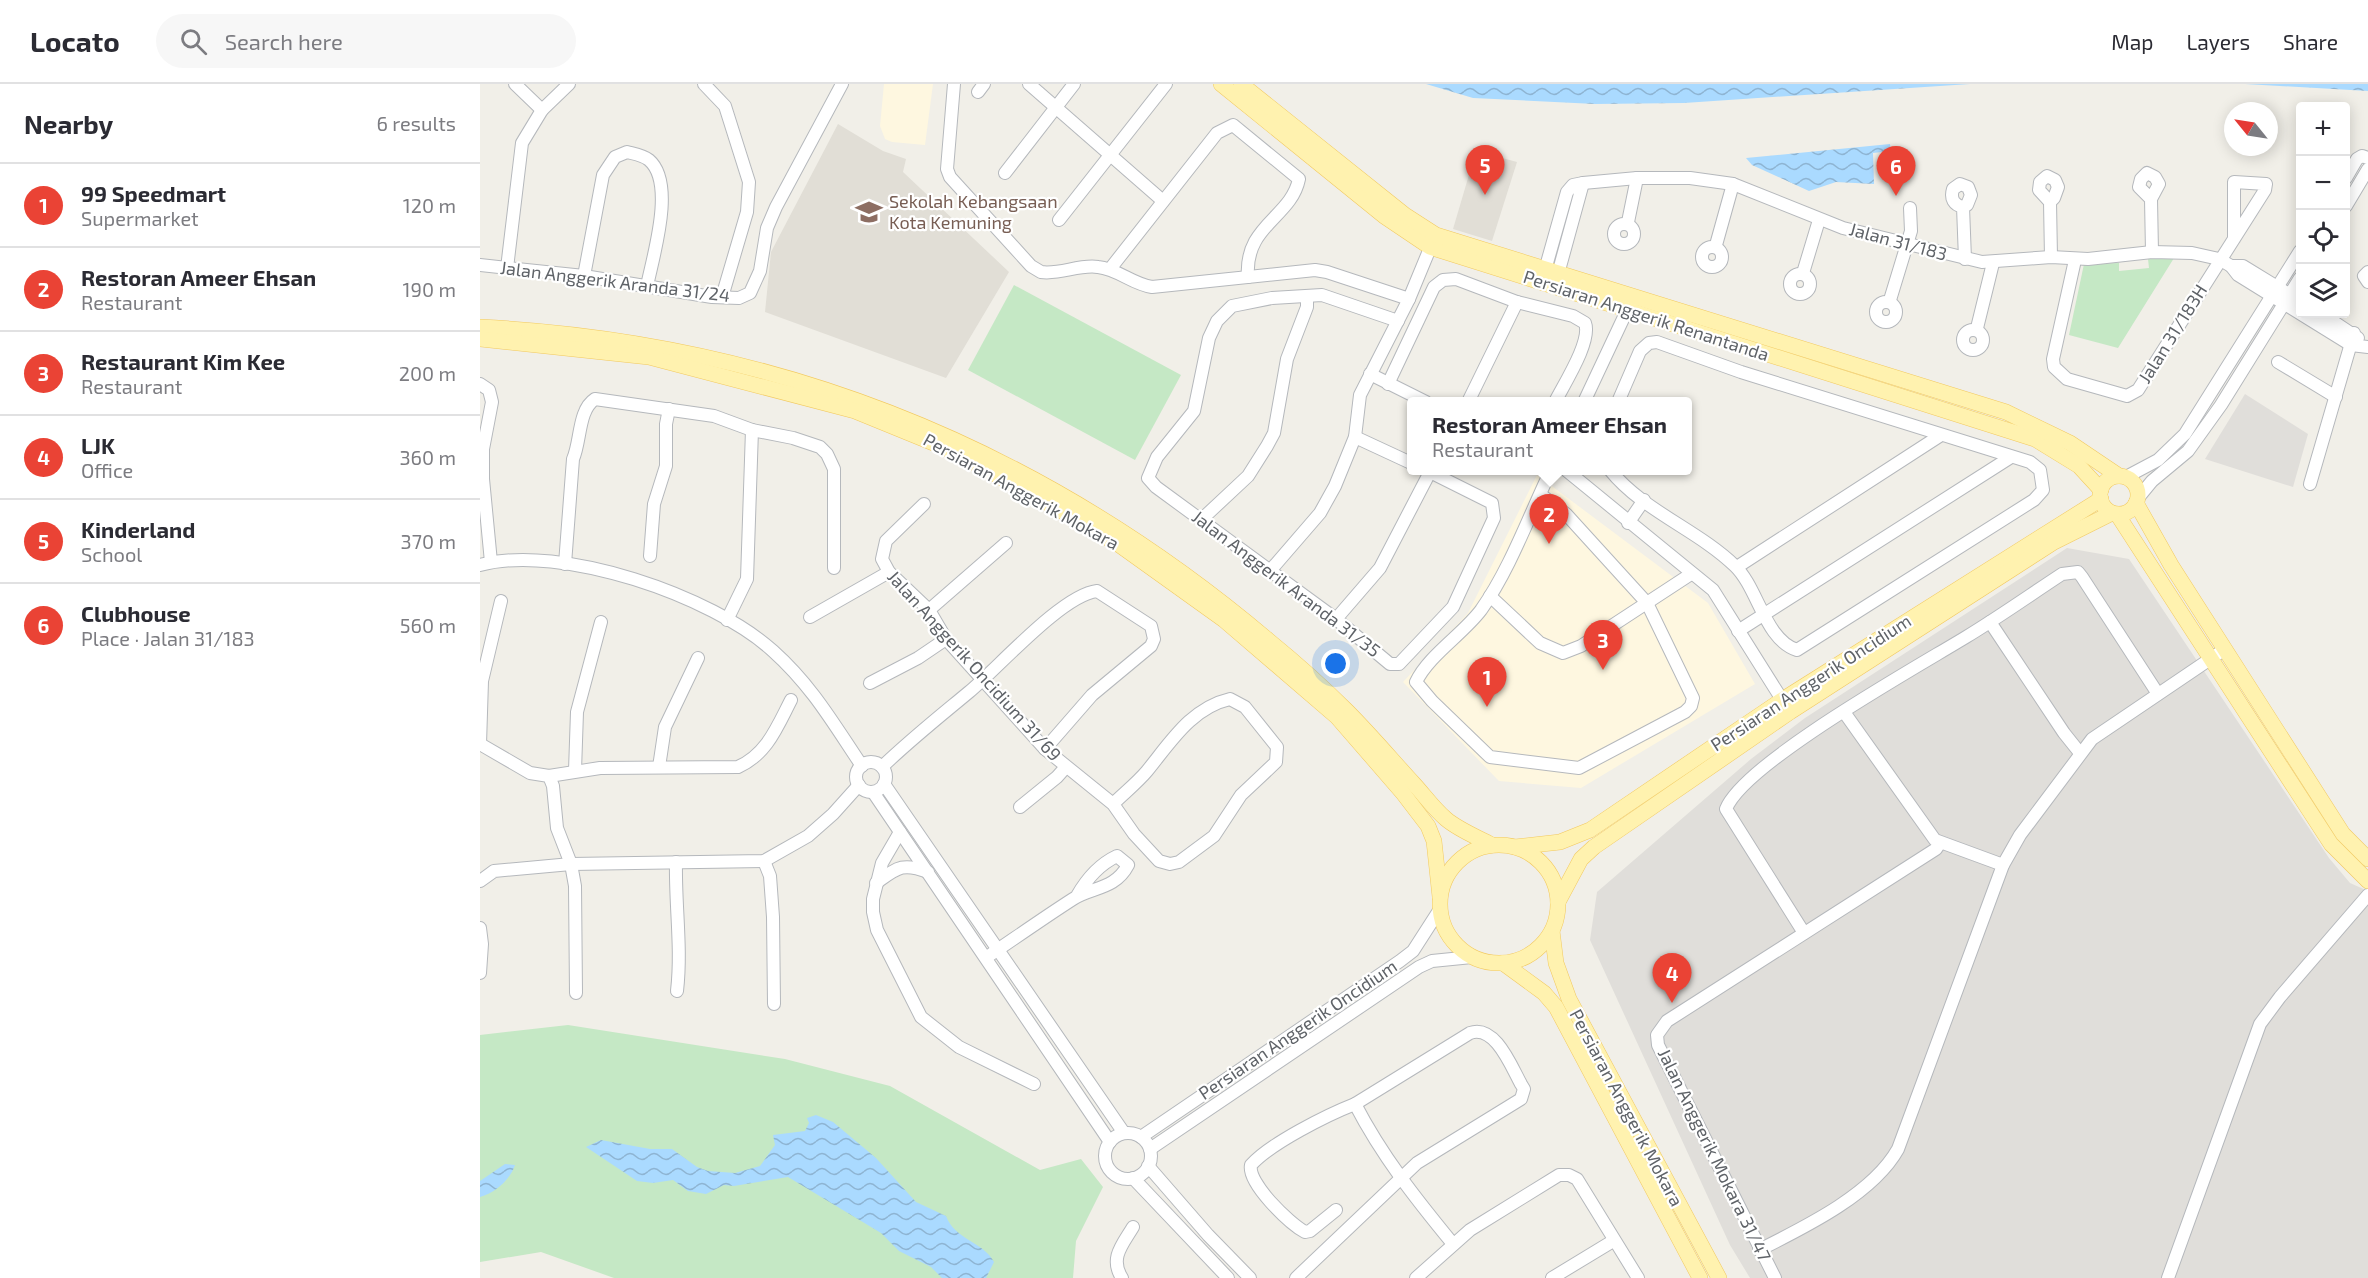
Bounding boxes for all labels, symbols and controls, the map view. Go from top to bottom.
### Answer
search box [156,14,576,68]
text: Locato [30,24,120,58]
icon: search [177,25,210,58]
text: Search here [225,28,343,54]
text: Map [2111,29,2153,54]
text: Layers [2186,29,2250,54]
text: Share [2283,29,2338,54]
north arrow [2224,102,2278,156]
map controls [2296,102,2350,318]
button: + [2296,102,2350,156]
text: Nearby [24,108,113,139]
text: 6 results [376,111,456,135]
pin: 5 [1466,146,1504,195]
pin: 6 [1876,147,1916,196]
button: − [2296,156,2350,210]
text: 99 Speedmart [81,180,226,206]
place label: Sekolah Kebangsaan Kota Kemuning [889,190,1058,233]
text: 1 [39,193,48,217]
text: 120 m [403,193,456,217]
school or university icon: Sekolah Kebangsaan Kota Kemuning [854,197,884,227]
text: Supermarket [81,206,199,230]
button: locate [2296,210,2350,264]
street label: Jalan 31/183 [1847,217,1950,265]
street label: Jalan Anggerik Aranda 31/24 [499,256,731,306]
text: Restoran Ameer Ehsan [81,264,316,290]
button: layers [2296,264,2350,318]
street label: Persiaran Anggerik Renantanda [1521,265,1772,365]
text: 2 [38,277,49,301]
text: 190 m [403,277,456,301]
street label: Jalan 31/183H [2133,280,2211,387]
text: Restaurant [81,290,182,314]
text: Restaurant Kim Kee [81,348,285,374]
text: 3 [38,361,49,385]
text: 200 m [399,361,456,385]
text: Restaurant [81,374,182,398]
popup [1407,397,1692,475]
text: Restoran Ameer Ehsan [1432,411,1667,437]
street label: Persiaran Anggerik Mokara [920,428,1123,554]
text: LJK [81,432,115,458]
text: Restaurant [1432,437,1533,461]
text: 4 [37,445,50,469]
text: 360 m [399,445,456,469]
text: Office [81,458,133,482]
pin: 2 [1530,494,1568,544]
street label: Jalan Anggerik Aranda 31/35 [1188,505,1385,661]
text: Kinderland [81,516,195,542]
text: 5 [38,529,49,553]
text: 370 m [401,529,456,553]
text: School [81,542,142,566]
street label: Jalan Anggerik Oncidium 31/69 [883,565,1066,765]
text: Clubhouse [81,600,191,626]
street label: Persiaran Anggerik Oncidium [1706,609,1915,755]
text: 6 [38,613,49,637]
text: 560 m [400,613,456,637]
pin: 3 [1584,620,1622,670]
text: Place · Jalan 31/183 [81,626,255,650]
your location [1321,649,1350,678]
pin: 1 [1468,658,1506,707]
street label: Persiaran Anggerik Oncidium [1194,954,1401,1104]
pin: 4 [1652,954,1692,1003]
street label: Persiaran Anggerik Mokara [1565,1005,1688,1210]
street label: Jalan Anggerik Mokara 31/47 [1654,1044,1776,1265]

